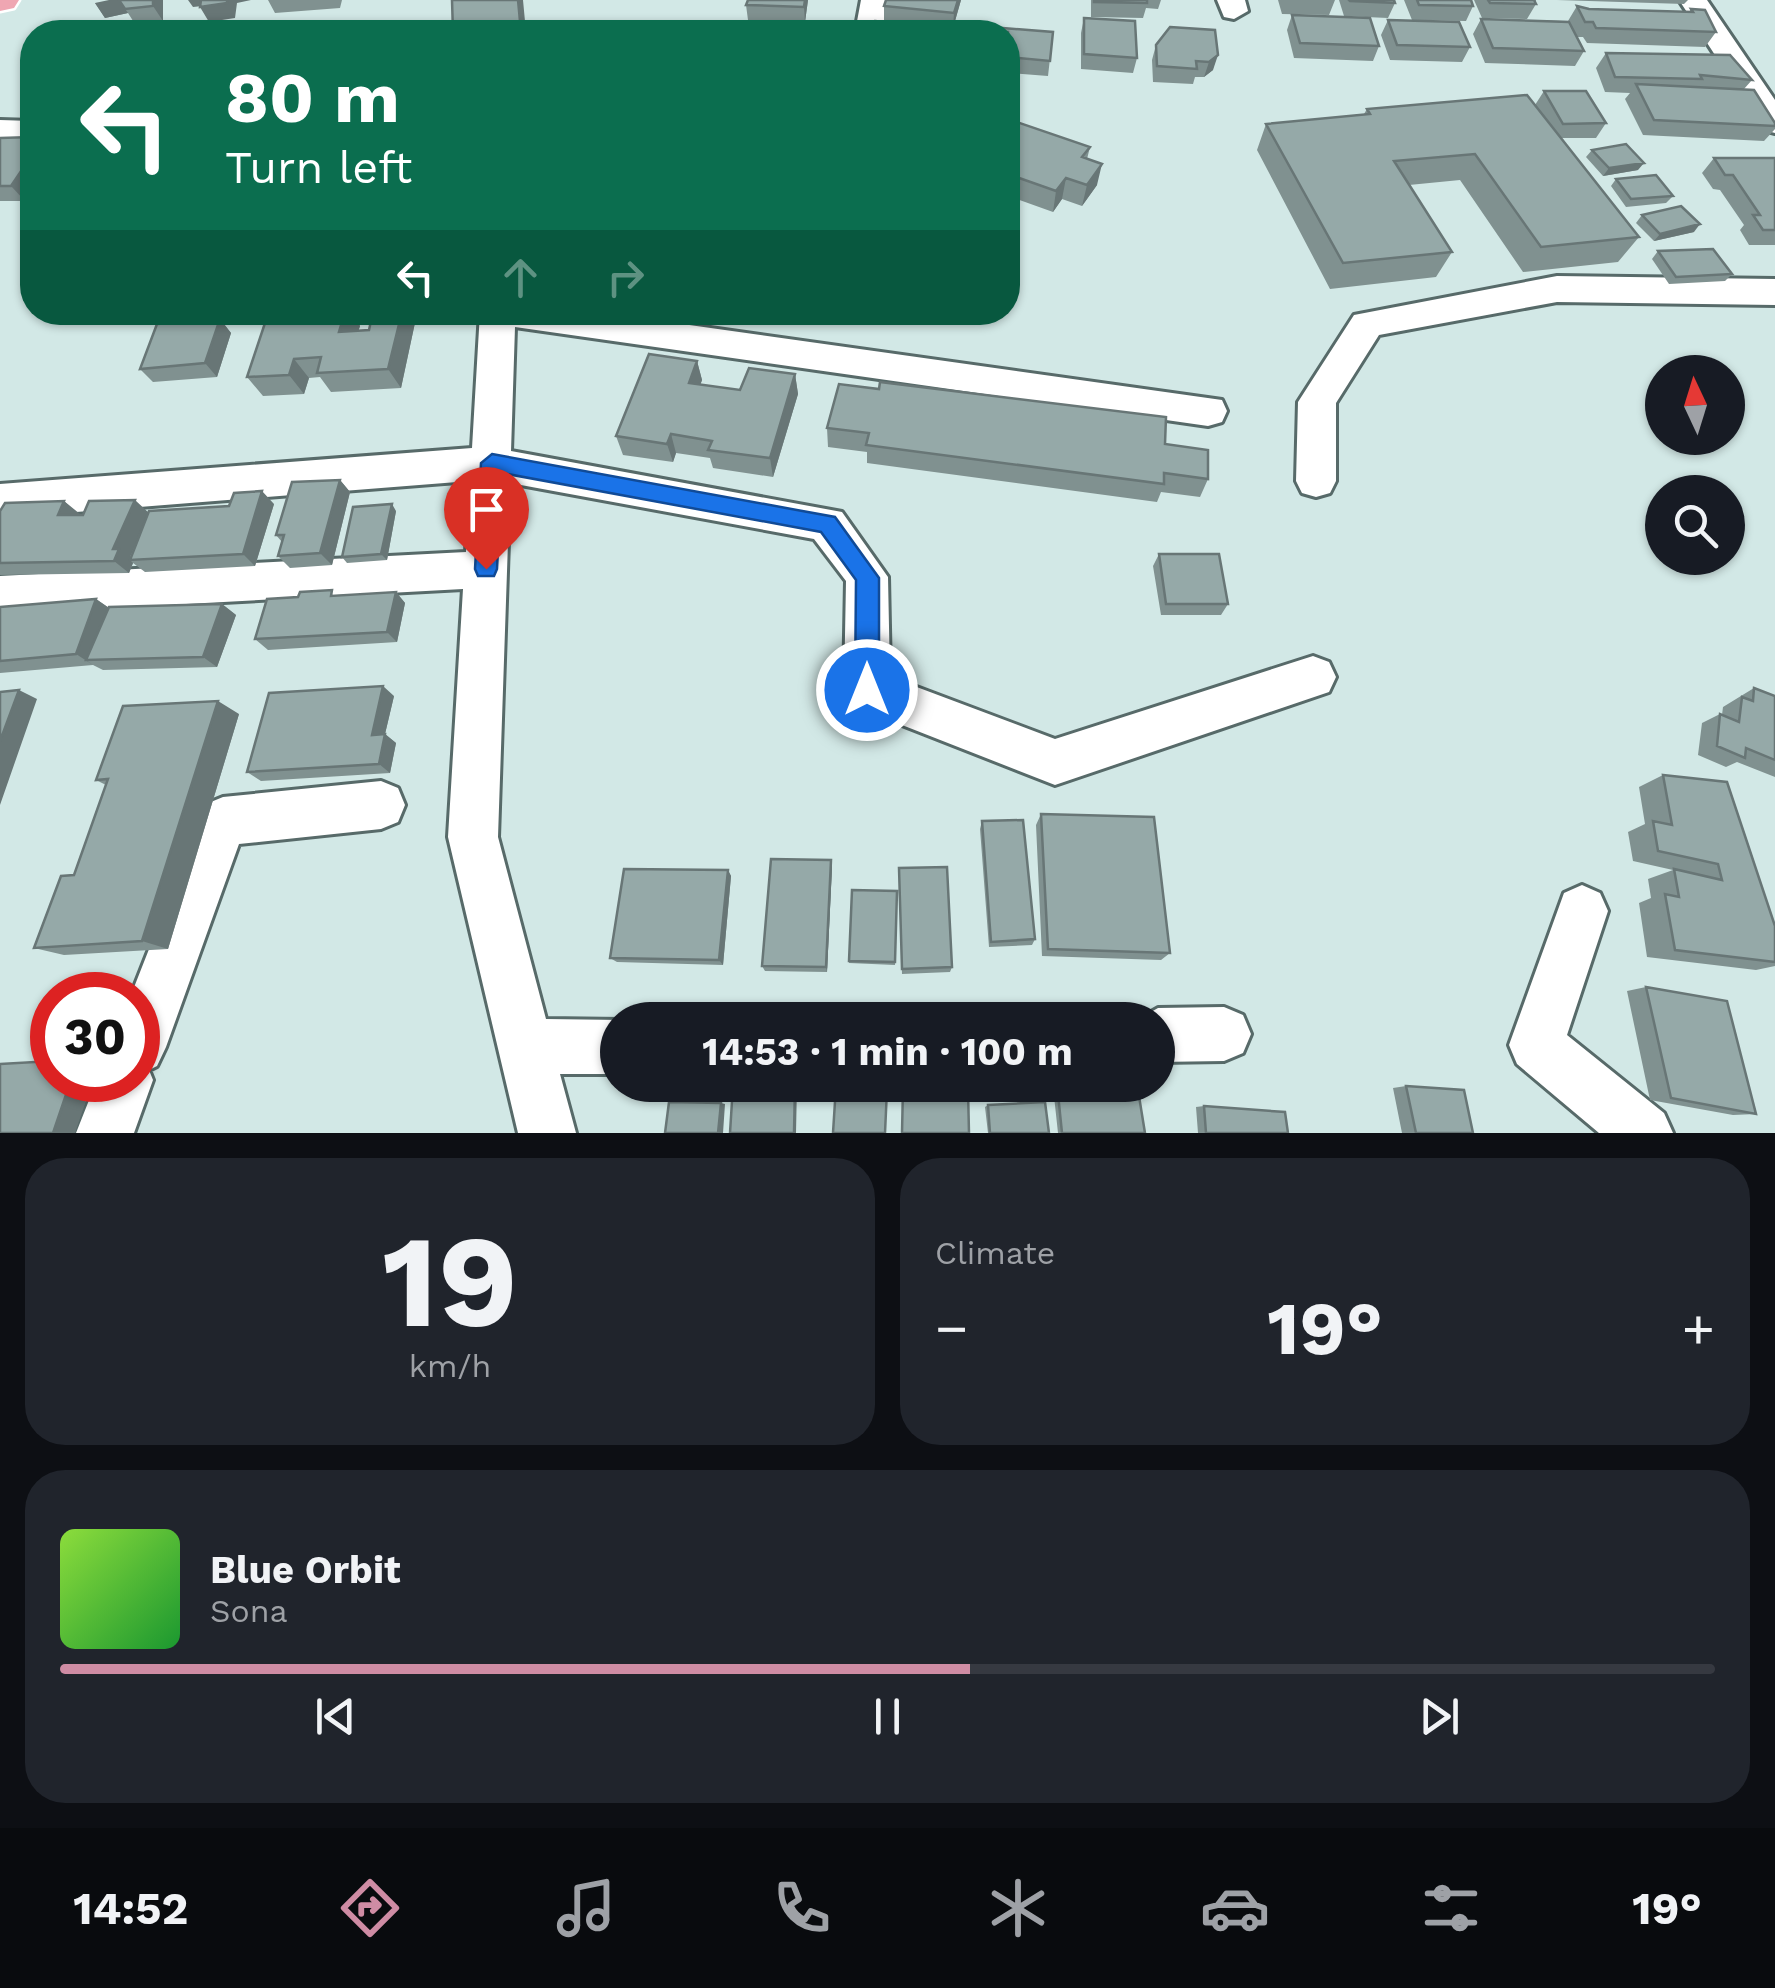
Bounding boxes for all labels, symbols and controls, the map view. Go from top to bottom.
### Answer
text: 80 m [225,57,400,139]
icon: left [60,60,190,190]
text: Turn left [225,141,412,194]
icon: left [388,250,443,305]
icon: ahead [493,250,548,305]
icon: right [598,250,653,305]
north arrow [1645,355,1745,455]
map controls [1645,355,1745,575]
pin [444,467,529,570]
button: search [1645,475,1745,575]
icon: arrive [459,482,514,537]
position arrow [815,638,919,742]
speed limit sign: 30 [30,972,160,1102]
text: 14:53 · 1 min · 100 m [702,1030,1073,1074]
text: 19 [382,1205,518,1358]
text: Climate [935,1234,1055,1272]
text: 19° [1267,1284,1383,1372]
text: − [935,1296,968,1360]
text: + [1682,1296,1715,1360]
text: km/h [409,1347,491,1385]
text: Blue Orbit [210,1548,401,1592]
text: Sona [210,1592,288,1630]
icon: previous [308,1689,363,1744]
icon: pause [860,1689,915,1744]
icon: next [1412,1689,1467,1744]
icon: directions [335,1873,405,1943]
icon: music [551,1873,621,1943]
icon: phone [767,1873,837,1943]
icon: climate [983,1873,1053,1943]
icon: car [1200,1873,1270,1943]
icon: filters [1416,1873,1486,1943]
text: 14:52 [73,1882,188,1935]
text: 19° [1632,1882,1702,1935]

